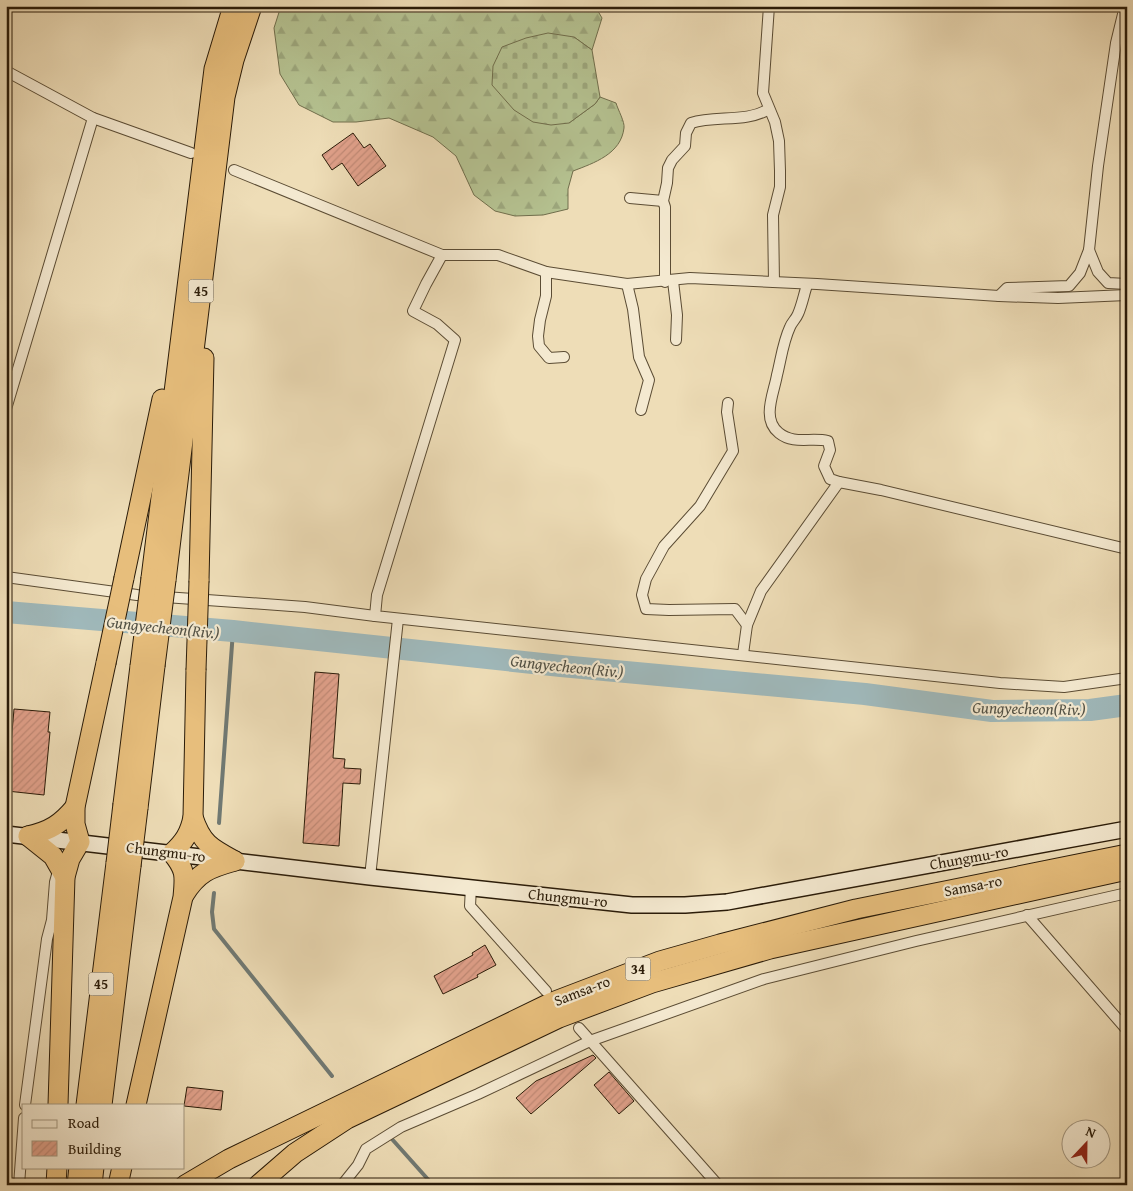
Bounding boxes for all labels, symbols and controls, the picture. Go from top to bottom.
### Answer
road number: 45 [188,280,214,302]
water label: Gungyecheon(Riv.) [105,609,221,645]
water label: Gungyecheon(Riv.) [509,648,625,684]
water label: Gungyecheon(Riv.) [972,695,1086,721]
street label: Chungmu-ro [125,836,207,867]
street label: Chungmu-ro [928,840,1010,875]
street label: Samsa-ro [942,870,1004,901]
street label: Chungmu-ro [527,883,609,912]
road number: 34 [626,958,650,981]
street label: Samsa-ro [551,970,613,1011]
road number: 45 [88,972,114,996]
legend [22,1104,185,1168]
text: Road [68,1112,99,1133]
north arrow [1060,1118,1110,1168]
text: N [1083,1121,1100,1143]
text: Building [68,1138,122,1159]

